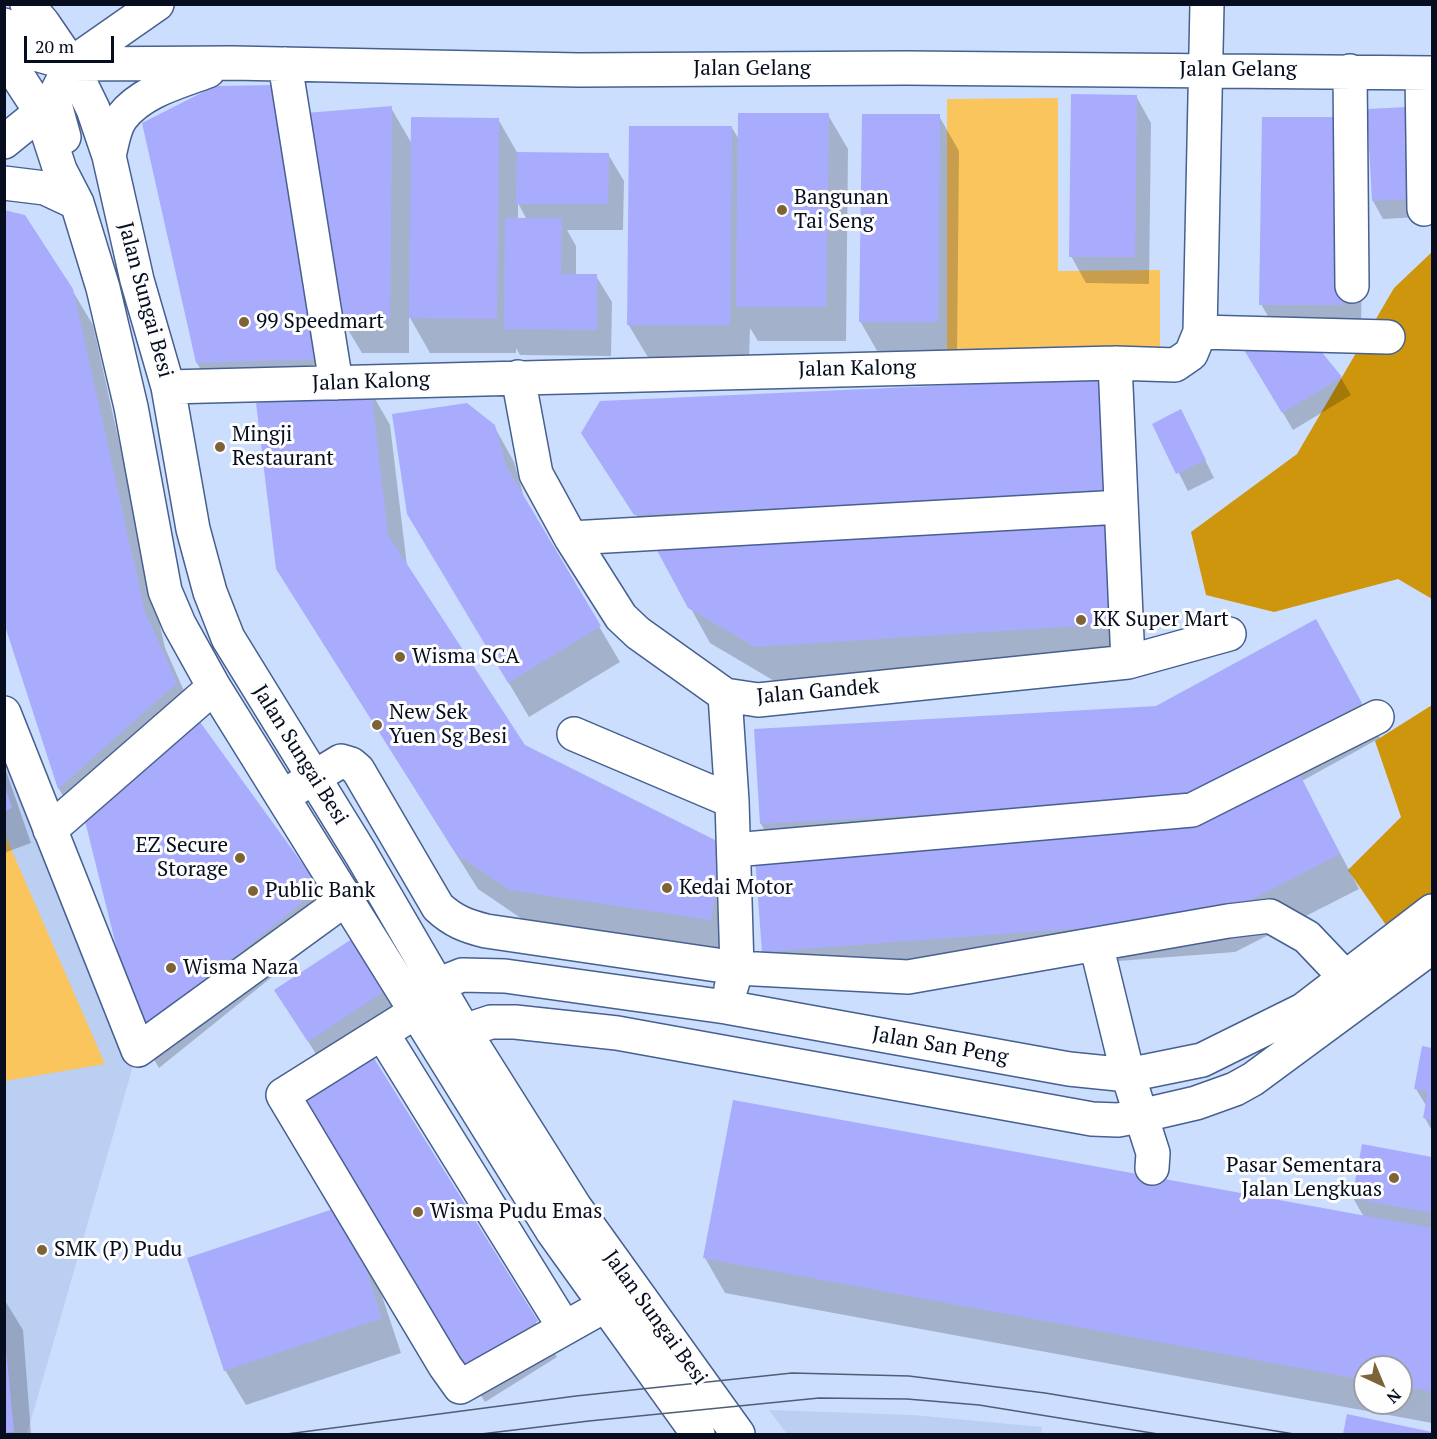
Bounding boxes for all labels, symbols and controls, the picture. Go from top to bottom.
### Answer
scale bar [27,24,117,62]
text: 20 m [35,34,74,58]
street label: Jalan Gelang [693,56,811,82]
street label: Jalan Gelang [1179,57,1297,83]
place label: Bangunan Tai Seng [794,185,889,235]
marker: Bangunan Tai Seng [775,203,789,217]
street label: Jalan Sungai Besi [112,219,178,381]
place label: 99 Speedmart [256,309,384,335]
marker: 99 Speedmart [237,315,251,329]
street label: Jalan Kalong [798,355,916,383]
street label: Jalan Kalong [312,367,430,397]
place label: Mingji Restaurant [232,422,334,472]
marker: Mingji Restaurant [213,440,227,454]
place label: KK Super Mart [1093,607,1229,633]
marker: KK Super Mart [1074,613,1088,627]
place label: Wisma SCA [412,644,519,670]
marker: Wisma SCA [393,650,407,664]
street label: Jalan Gandek [756,674,880,710]
street label: Jalan Sungai Besi [247,680,353,830]
place label: New Sek Yuen Sg Besi [389,700,507,750]
marker: New Sek Yuen Sg Besi [370,718,384,732]
place label: EZ Secure Storage [136,833,228,883]
marker: EZ Secure Storage [233,851,247,865]
place label: Kedai Motor [679,875,793,901]
place label: Public Bank [265,878,375,904]
marker: Kedai Motor [660,881,674,895]
marker: Public Bank [246,884,260,898]
place label: Wisma Naza [183,955,299,981]
marker: Wisma Naza [164,961,178,975]
street label: Jalan San Peng [870,1022,1010,1070]
place label: Pasar Sementara Jalan Lengkuas [1226,1153,1382,1203]
marker: Pasar Sementara Jalan Lengkuas [1387,1171,1401,1185]
place label: Wisma Pudu Emas [430,1199,602,1225]
marker: Wisma Pudu Emas [411,1205,425,1219]
place label: SMK (P) Pudu [54,1237,182,1263]
marker: SMK (P) Pudu [35,1243,49,1257]
street label: Jalan Sungai Besi [598,1246,712,1390]
north arrow [1353,1355,1413,1415]
text: N [1382,1384,1406,1409]

